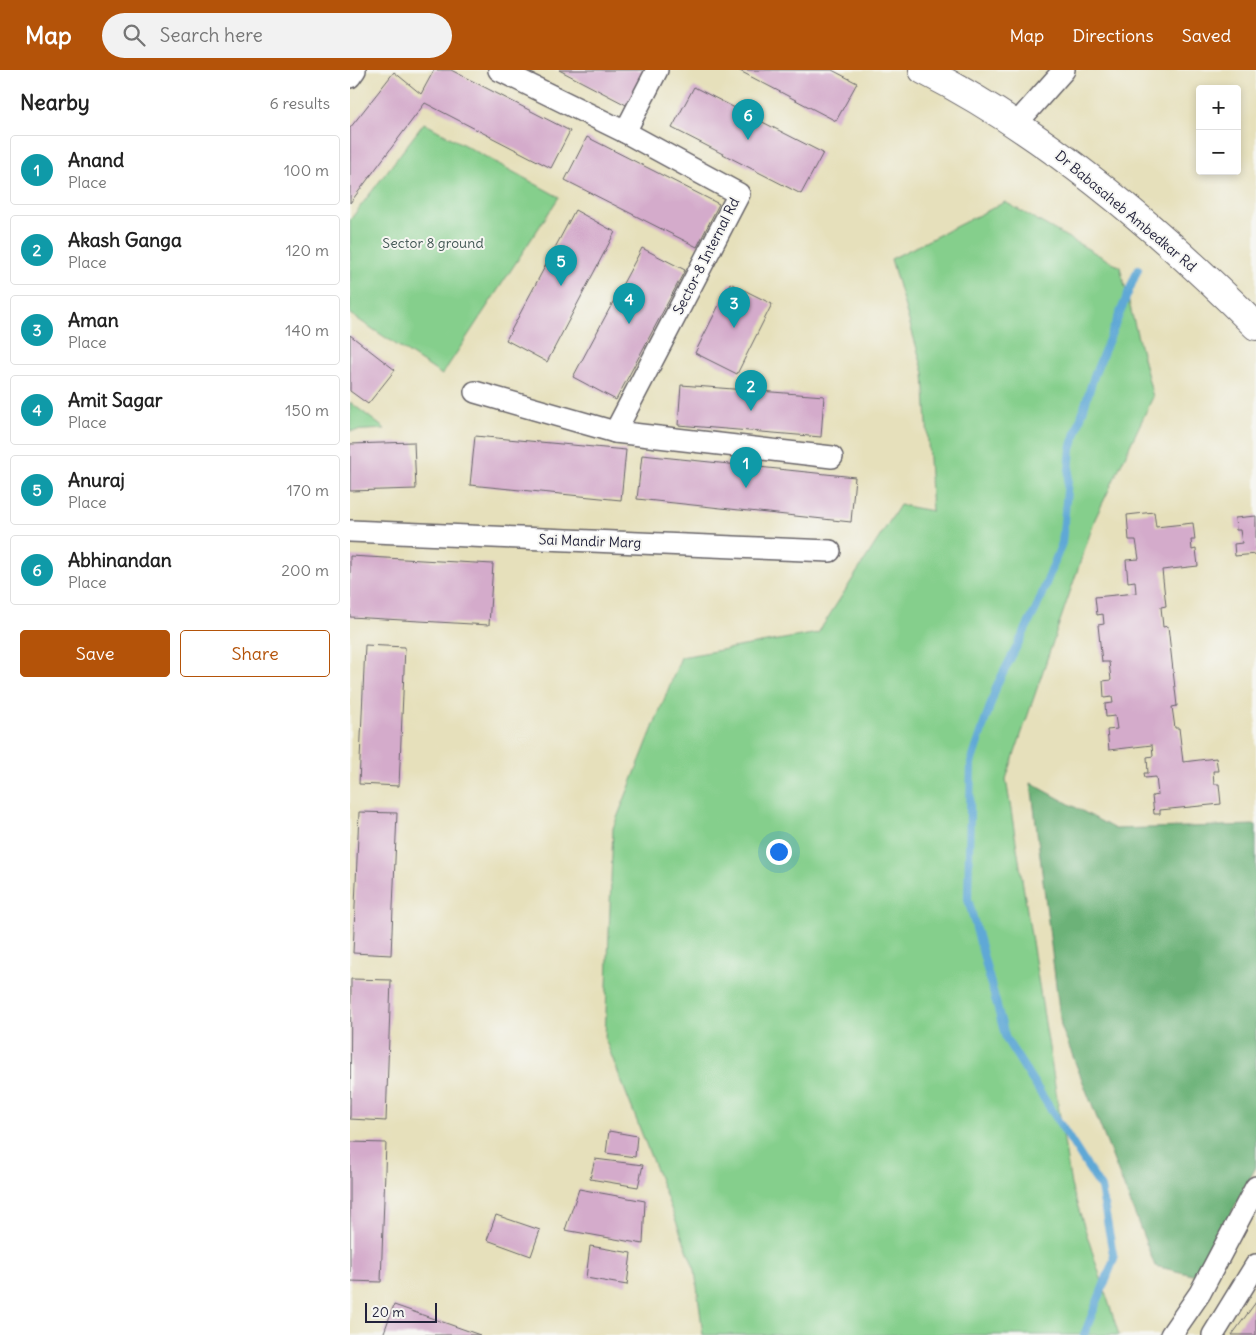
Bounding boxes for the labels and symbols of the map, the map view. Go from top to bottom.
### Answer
pin: 6 [732,99,764,140]
street label: Dr Babasaheb Ambedkar Rd [1052,147,1200,275]
street label: Sector-8 Internal Rd [669,195,743,317]
park label: Sector 8 ground [382,234,484,252]
pin: 5 [545,245,577,286]
pin: 4 [613,283,645,324]
pin: 3 [718,287,750,328]
pin: 2 [735,370,767,411]
pin: 1 [730,447,762,488]
street label: Sai Mandir Marg [538,530,642,552]
your location [766,839,792,865]
scale bar [365,1300,438,1323]

